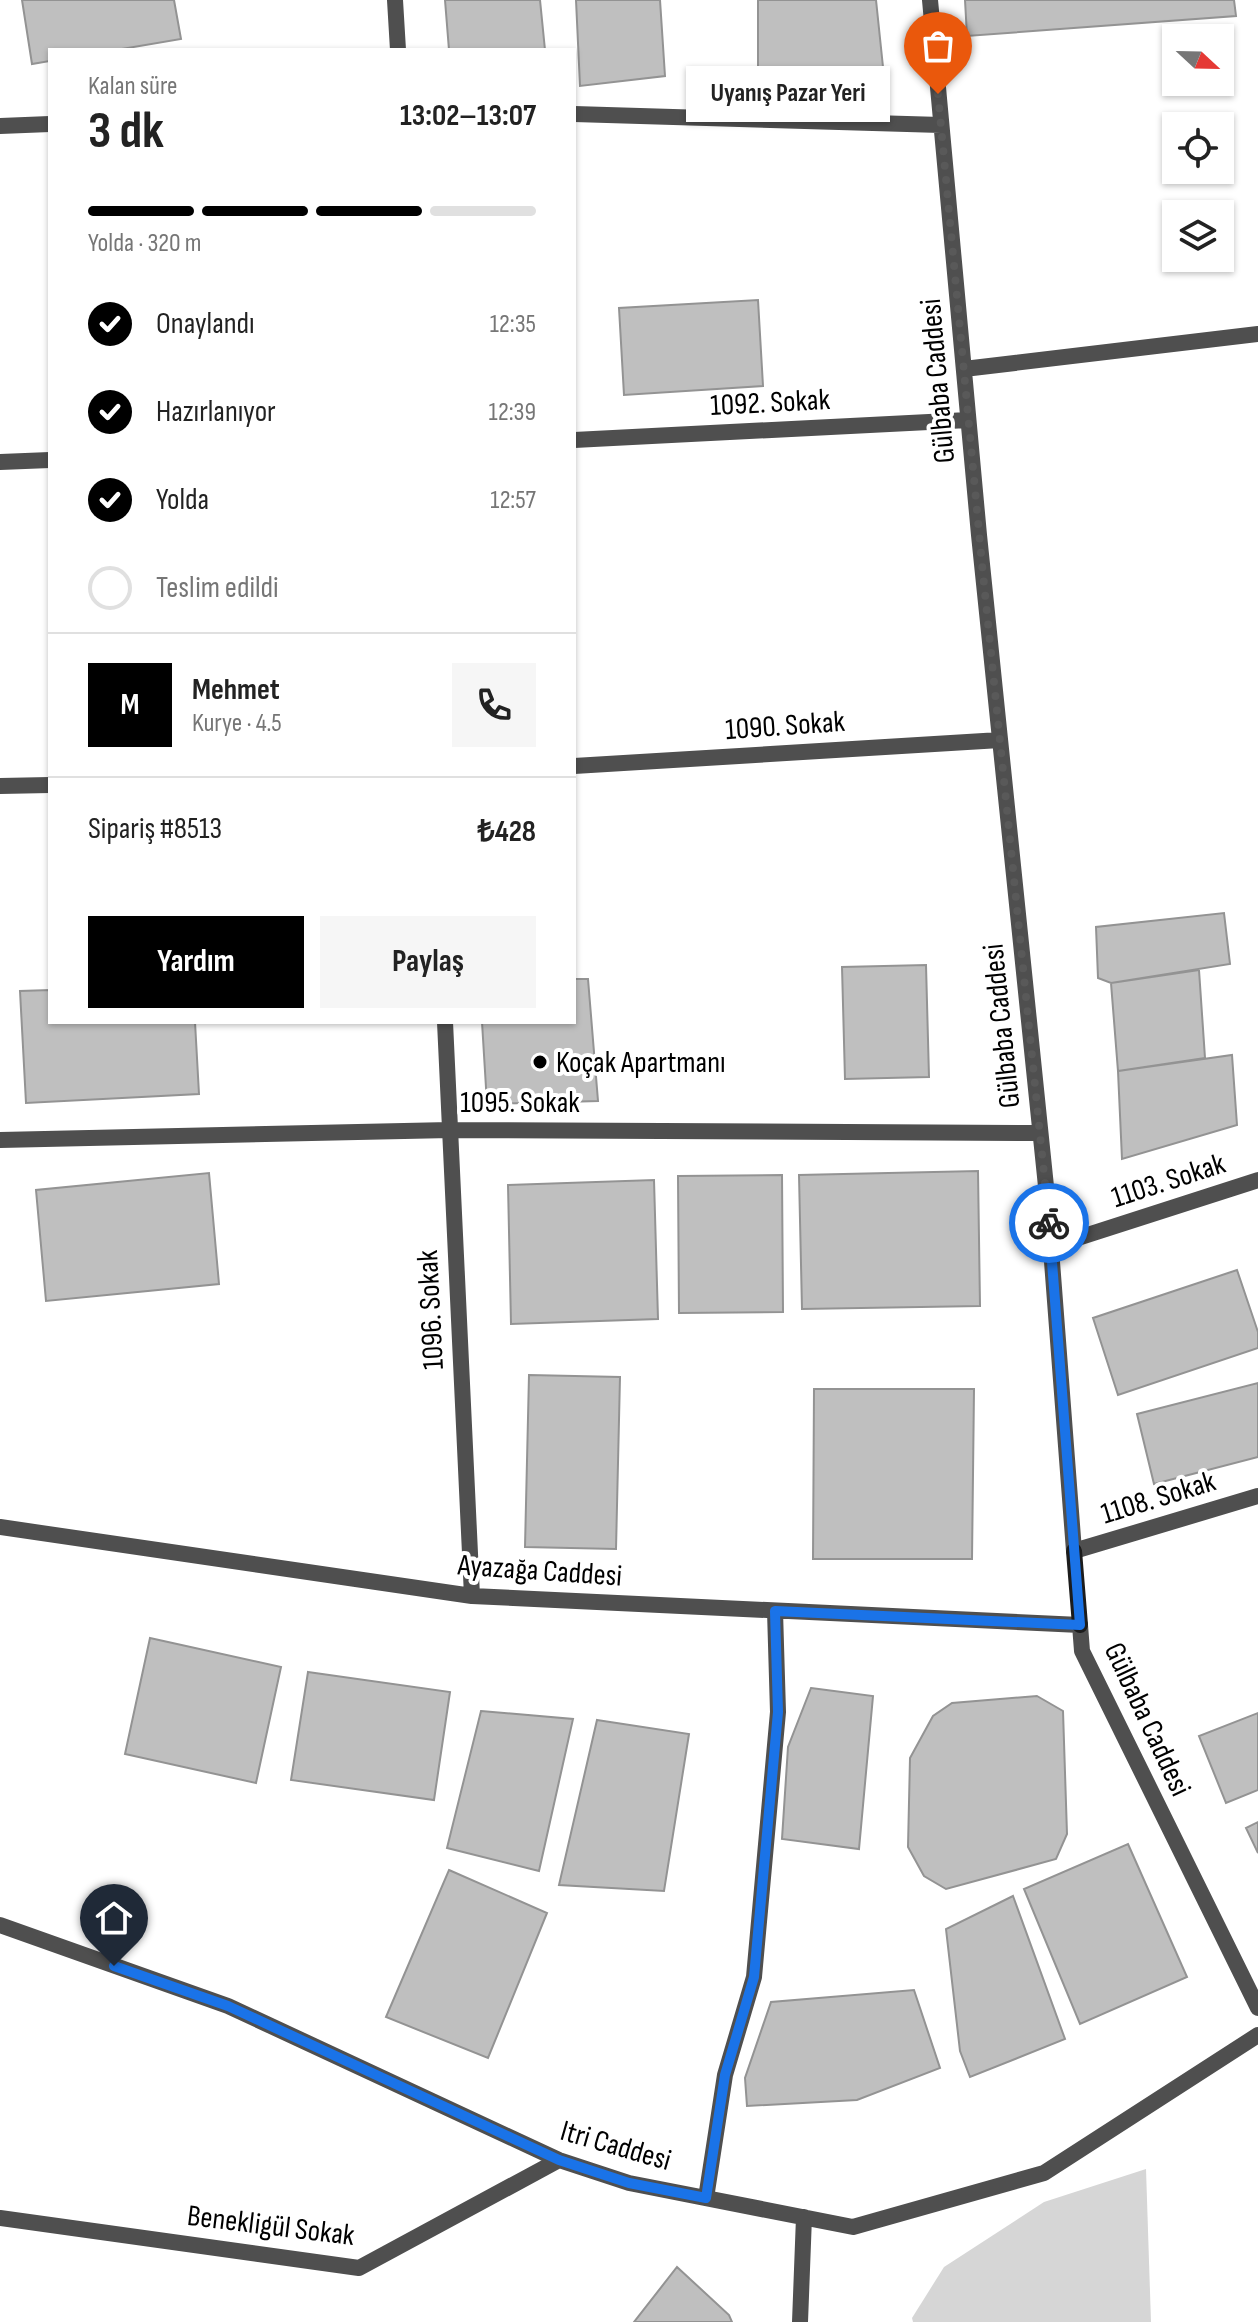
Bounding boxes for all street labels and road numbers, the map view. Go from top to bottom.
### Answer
street label: Gülbaba Caddesi [913,297,963,465]
street label: 1092. Sokak [709,382,831,424]
street label: 1090. Sokak [724,704,847,748]
street label: Gülbaba Caddesi [975,942,1029,1110]
street label: 1095. Sokak [460,1085,580,1121]
street label: 1103. Sokak [1107,1146,1230,1216]
street label: 1096. Sokak [410,1249,452,1371]
street label: 1108. Sokak [1097,1463,1220,1532]
street label: Ayazağa Caddesi [456,1547,623,1595]
street label: Gülbaba Caddesi [1096,1637,1198,1802]
street label: Itri Caddesi [556,2113,675,2179]
street label: Benekligül Sokak [185,2198,357,2254]

